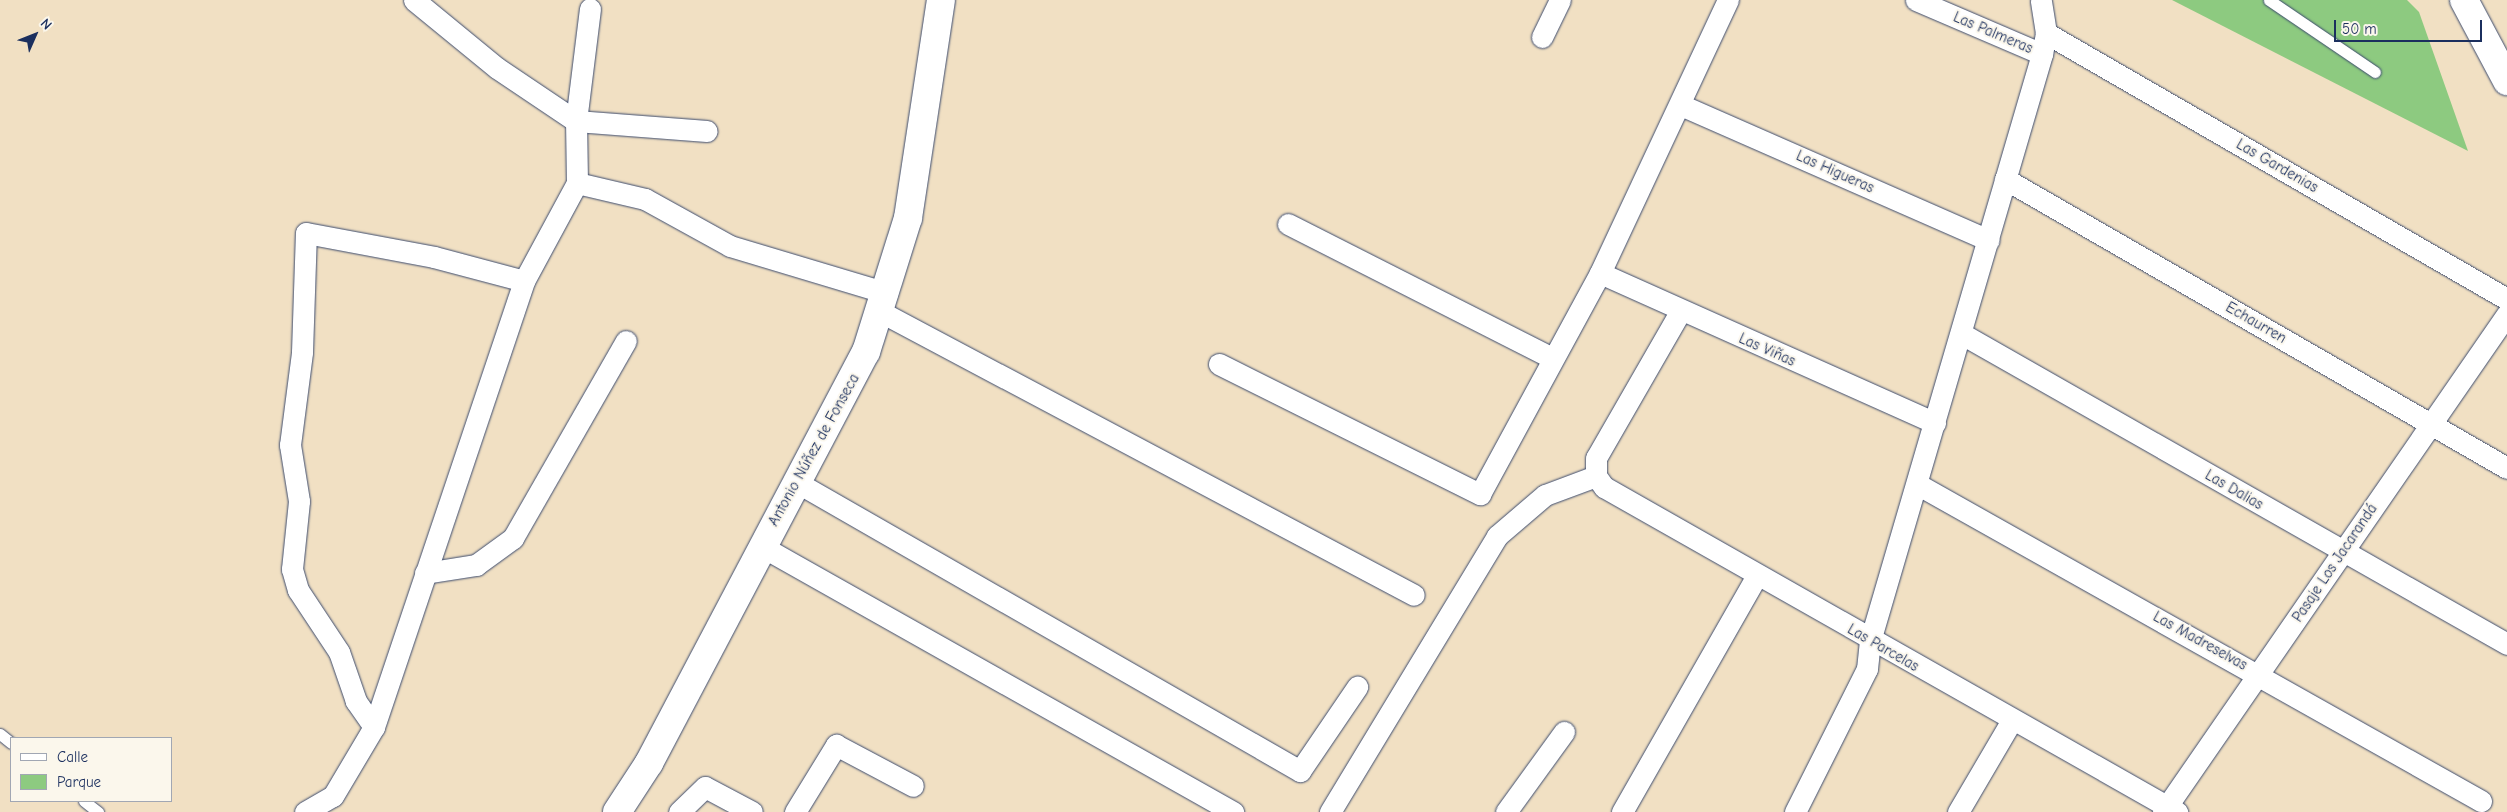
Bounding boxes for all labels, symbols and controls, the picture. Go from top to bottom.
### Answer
street label: Las Palmeras [1951,8,2035,58]
north arrow [10,10,60,60]
scale bar [2337,10,2484,42]
text: N [37,15,55,33]
text: 50 m [2342,20,2377,38]
street label: Las Gardenias [2233,135,2321,197]
street label: Las Higueras [1793,147,1877,197]
street label: Echaurren [2222,298,2290,348]
street label: Las Viñas [1736,330,1798,370]
street label: Antonio Núñez de Fonseca [765,371,863,529]
street label: Las Dalias [2202,466,2266,514]
street label: Pasaje Los Jacarandá [2289,500,2381,626]
street label: Las Madreselvas [2150,608,2250,674]
street label: Las Parcelas [1844,620,1922,676]
legend [10,737,172,802]
text: Calle [57,748,88,766]
text: Parque [57,773,101,791]

